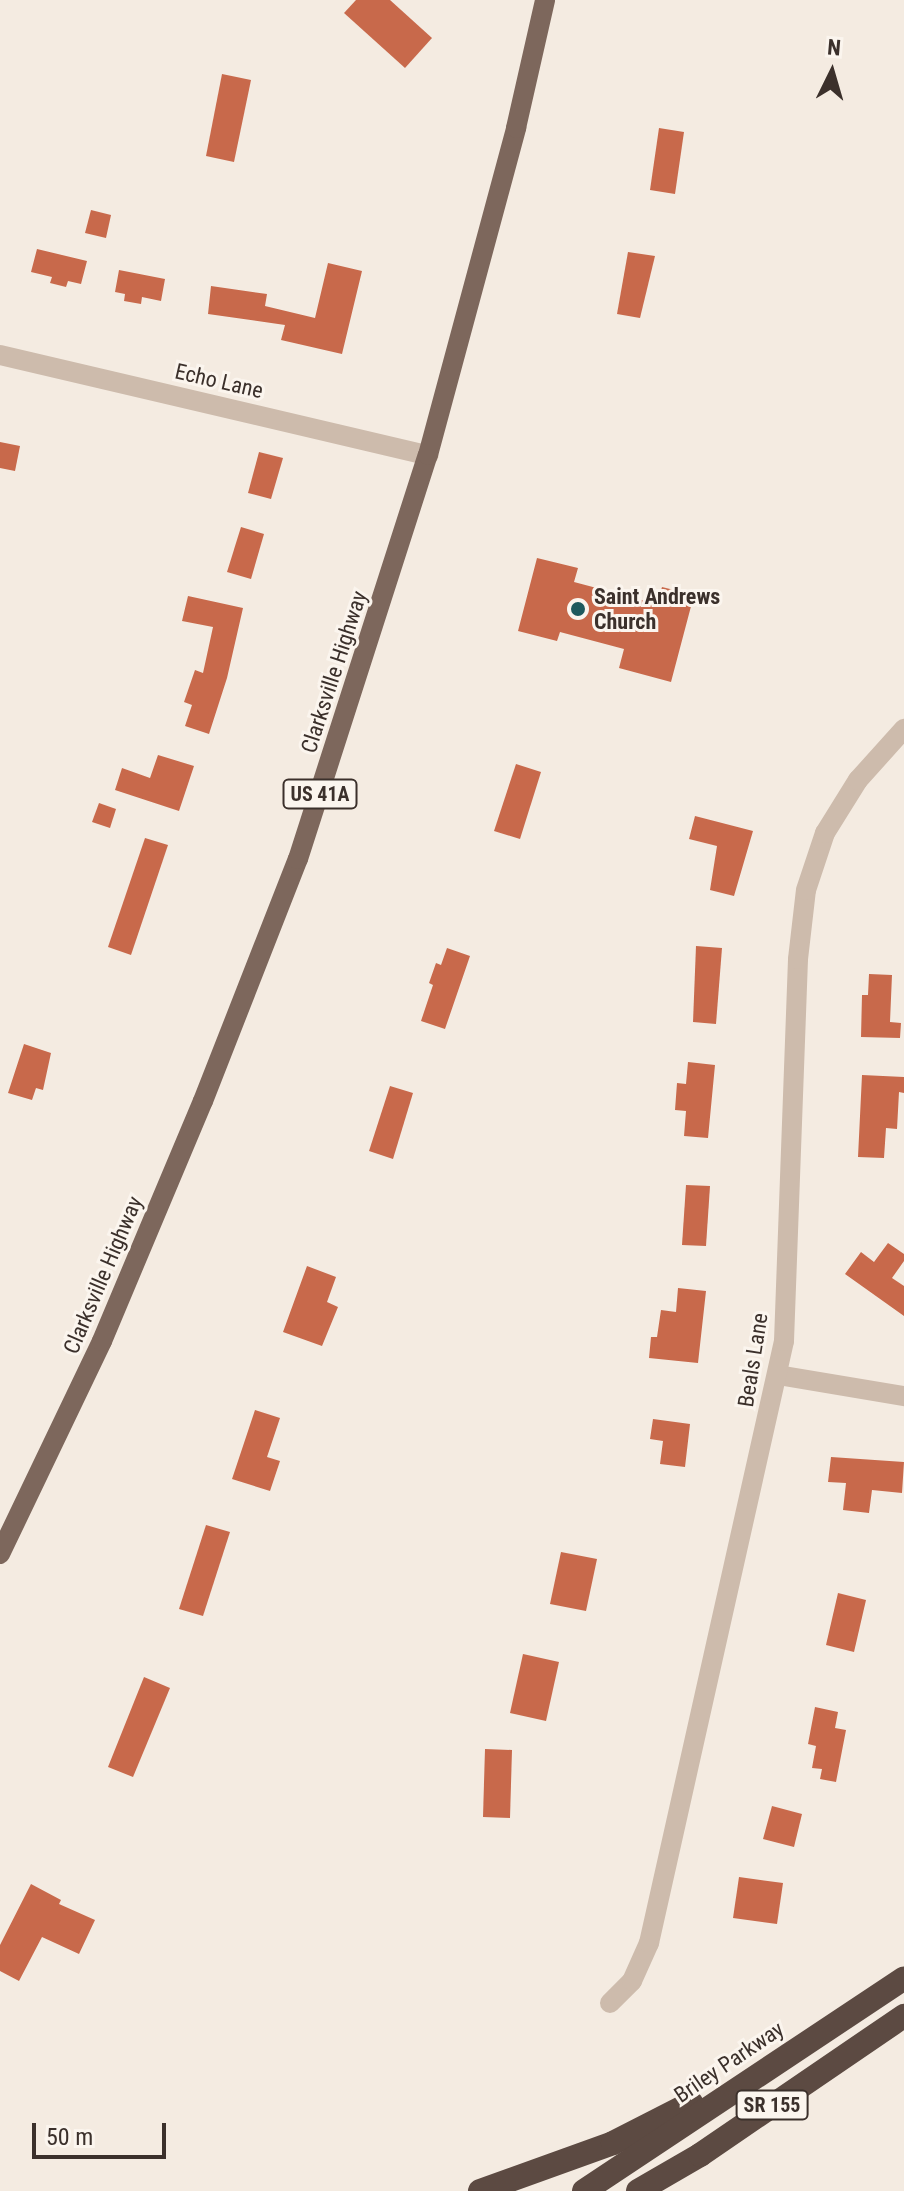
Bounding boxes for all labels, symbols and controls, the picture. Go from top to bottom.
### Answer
north arrow [792,32,872,112]
text: N [826,35,842,61]
street label: Echo Lane [172,358,266,404]
place label: Saint Andrews Church [594,583,720,634]
street label: Clarksville Highway [295,588,373,756]
marker: Saint Andrews Church [569,600,587,618]
road number: US 41A [282,778,358,810]
street label: Clarksville Highway [58,1192,148,1358]
street label: Beals Lane [733,1311,773,1409]
street label: Briley Parkway [669,2016,789,2108]
road number: SR 155 [734,2089,810,2121]
scale bar [36,2107,170,2157]
text: 50 m [46,2123,93,2151]

